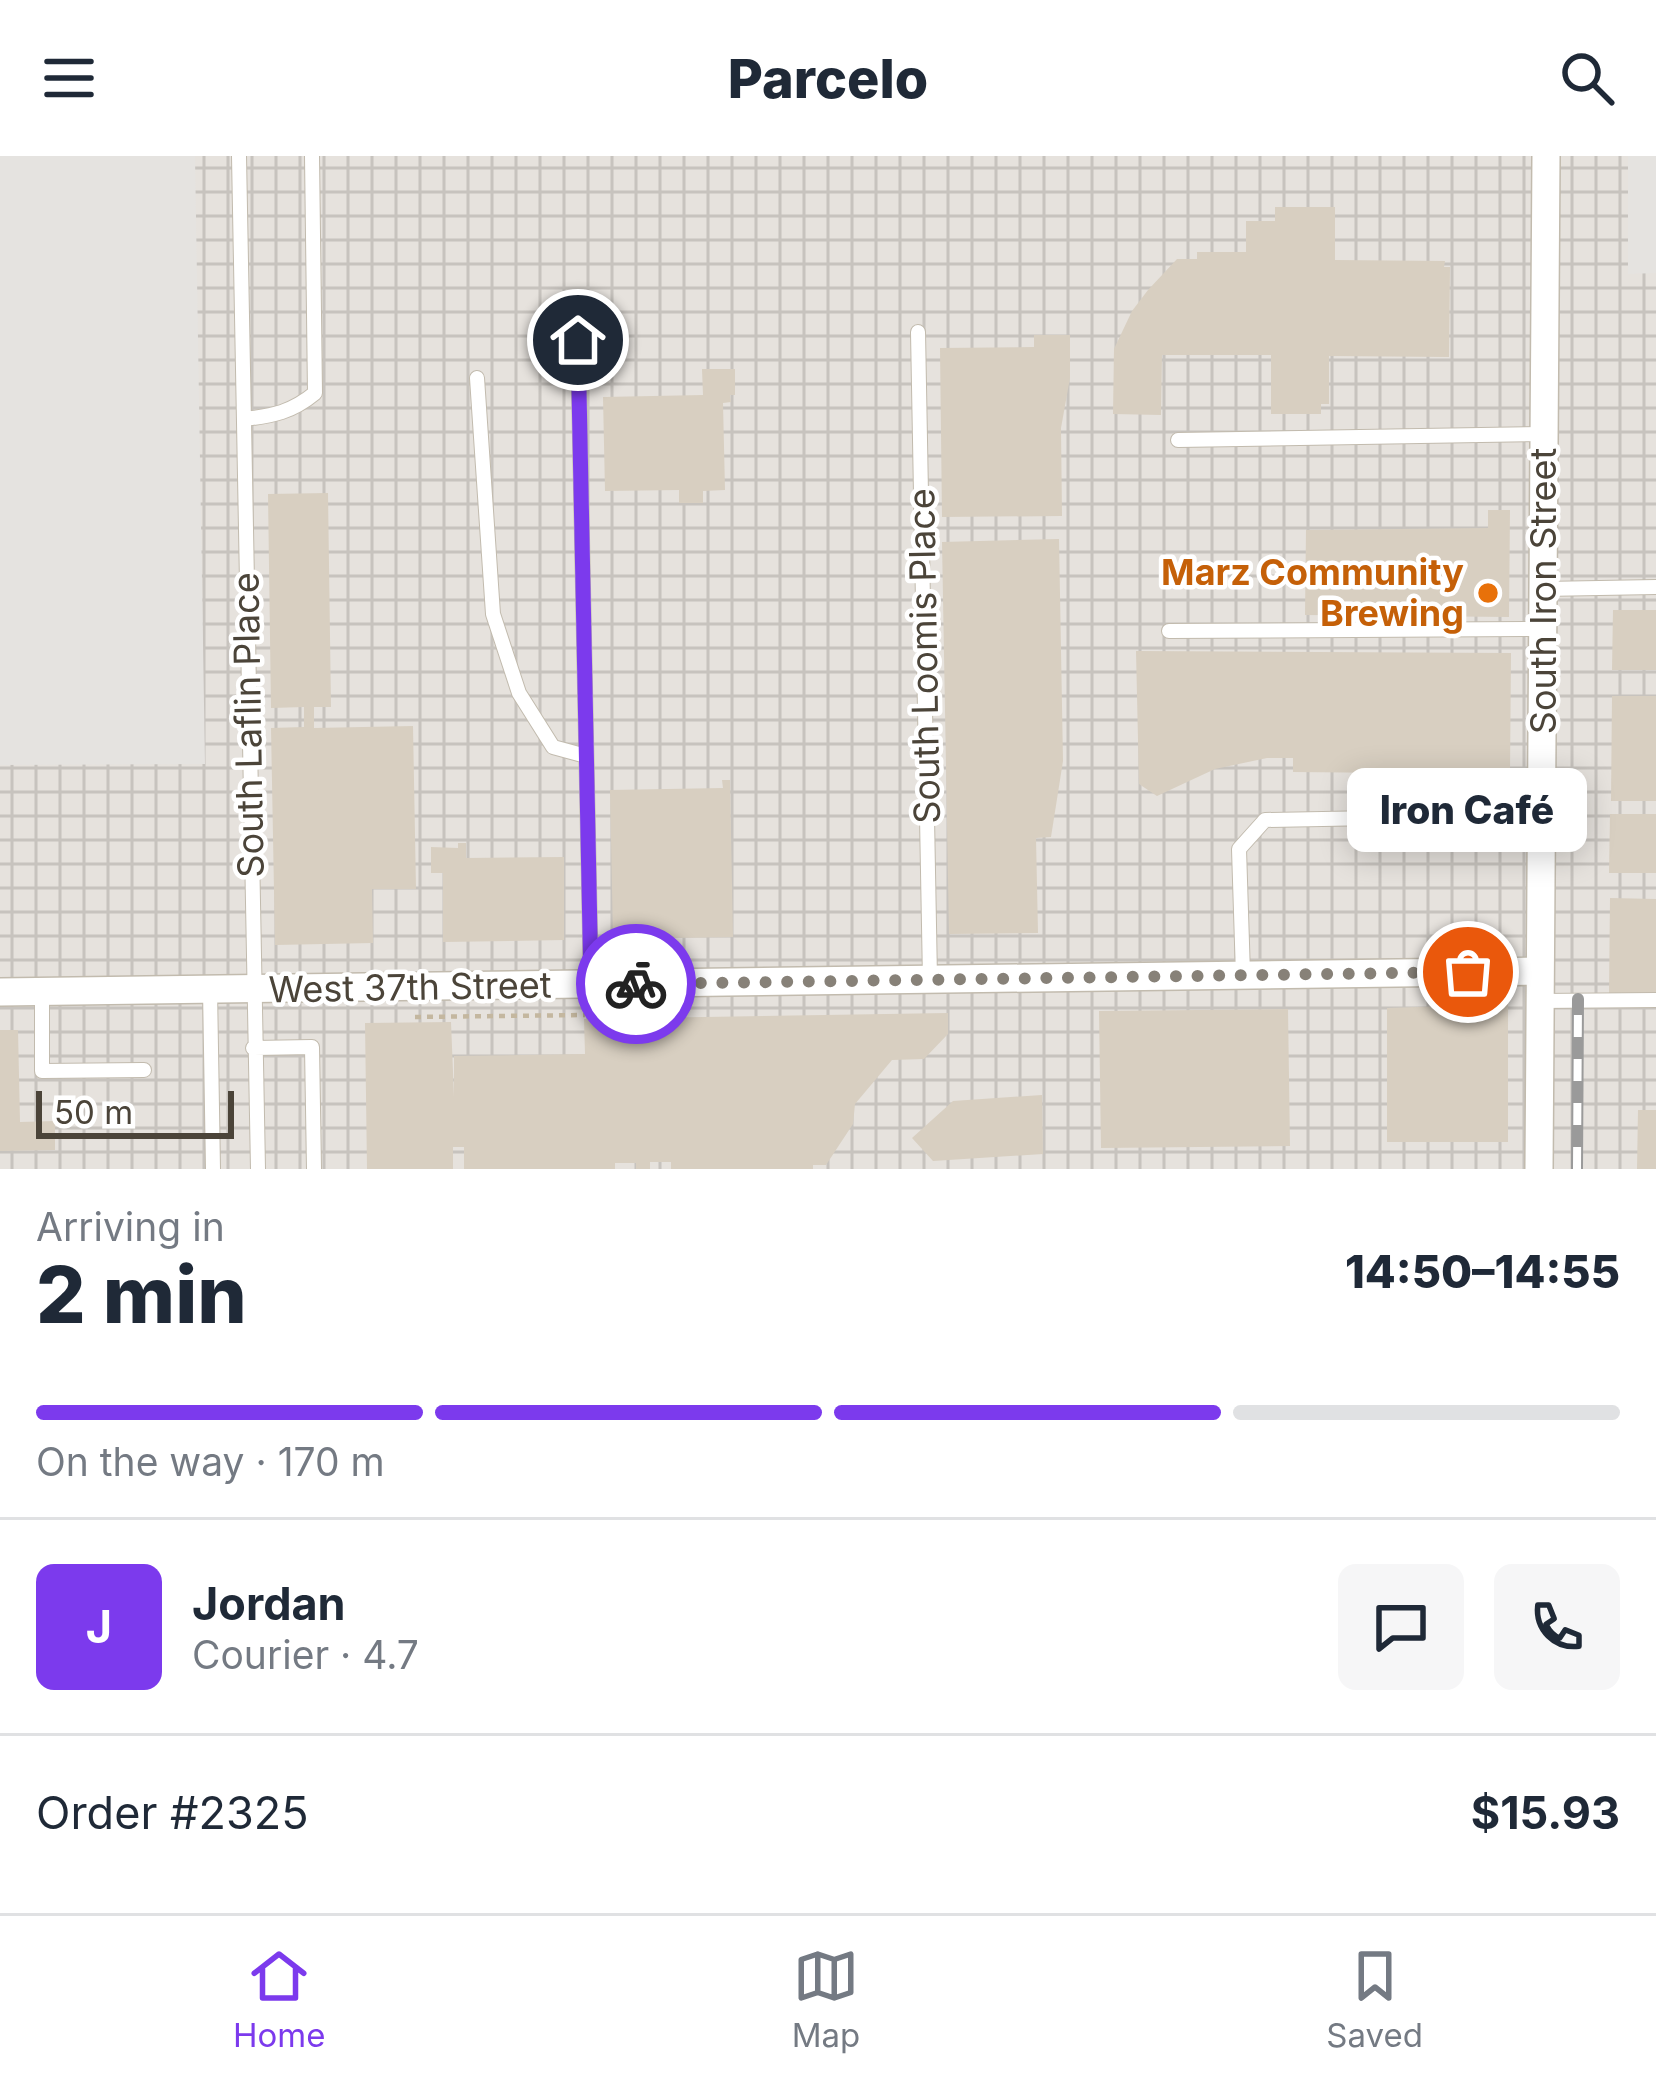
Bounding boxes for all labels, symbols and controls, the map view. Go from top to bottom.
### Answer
icon: menu [36,45,102,111]
icon: search [1554,45,1620,111]
text: Parcelo [728,46,928,111]
pin [527,289,629,391]
icon: home [545,307,611,373]
street label: South Iron Street [1521,448,1565,734]
street label: South Loomis Place [899,488,949,824]
place label: Marz Community Brewing [1161,550,1464,635]
street label: South Laflin Place [223,572,273,878]
marker: Marz Community Brewing [1475,580,1501,606]
callout: Iron Café [1348,768,1588,852]
text: Iron Café [1380,786,1554,833]
pin [1417,921,1519,1023]
courier [576,924,696,1044]
icon: bag [1435,939,1501,1005]
icon: bike [603,951,669,1017]
street label: West 37th Street [268,963,552,1011]
scale bar [36,1085,234,1138]
text: 50 m [54,1092,133,1132]
text: Arriving in [36,1203,225,1250]
text: 14:50–14:55 [1345,1244,1620,1299]
text: 2 min [36,1247,247,1342]
text: On the way · 170 m [36,1438,385,1485]
button: chat [1338,1564,1464,1690]
button: phone [1494,1564,1620,1690]
text: Jordan [192,1576,346,1631]
text: J [86,1599,112,1654]
text: Courier · 4.7 [192,1631,419,1678]
text: Order #2325 [36,1785,309,1840]
text: $15.93 [1471,1785,1620,1840]
tab: Home [233,1943,326,2055]
tab: Map [792,1943,860,2055]
tab: Saved [1326,1943,1423,2055]

